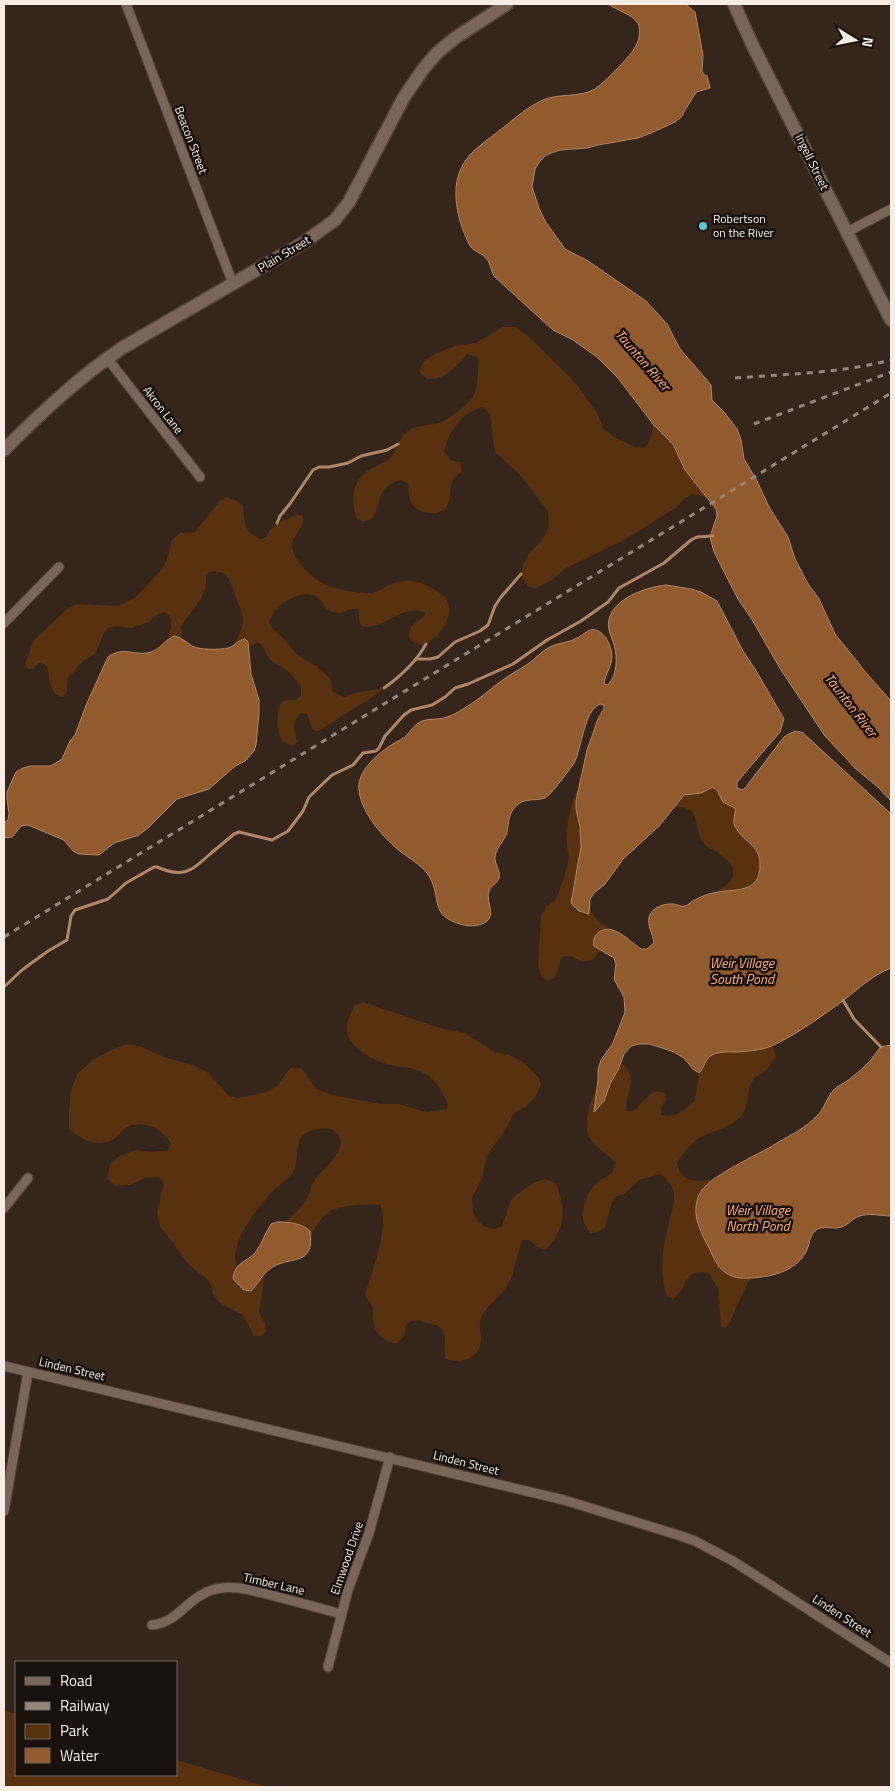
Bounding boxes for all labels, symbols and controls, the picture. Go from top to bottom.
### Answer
north arrow [830,15,880,65]
text: N [857,36,879,49]
street label: Beacon Street [170,103,213,177]
street label: Ingell Street [791,130,835,194]
place label: Robertson on the River [713,209,774,242]
marker: Robertson on the River [697,220,709,232]
street label: Plain Street [254,230,314,277]
water label: Taunton River [611,324,677,396]
street label: Akron Lane [138,382,188,438]
water label: Taunton River [820,668,884,742]
water label: Weir Village South Pond [710,952,776,989]
water label: Weir Village North Pond [726,1199,792,1236]
street label: Linden Street [37,1352,108,1386]
street label: Linden Street [431,1445,502,1480]
street label: Elmwood Drive [325,1519,368,1597]
street label: Timber Lane [242,1567,307,1600]
street label: Linden Street [809,1589,876,1642]
legend [15,1661,178,1776]
text: Road [60,1669,92,1692]
text: Railway [60,1694,110,1717]
text: Park [60,1719,89,1742]
text: Water [60,1744,99,1767]

